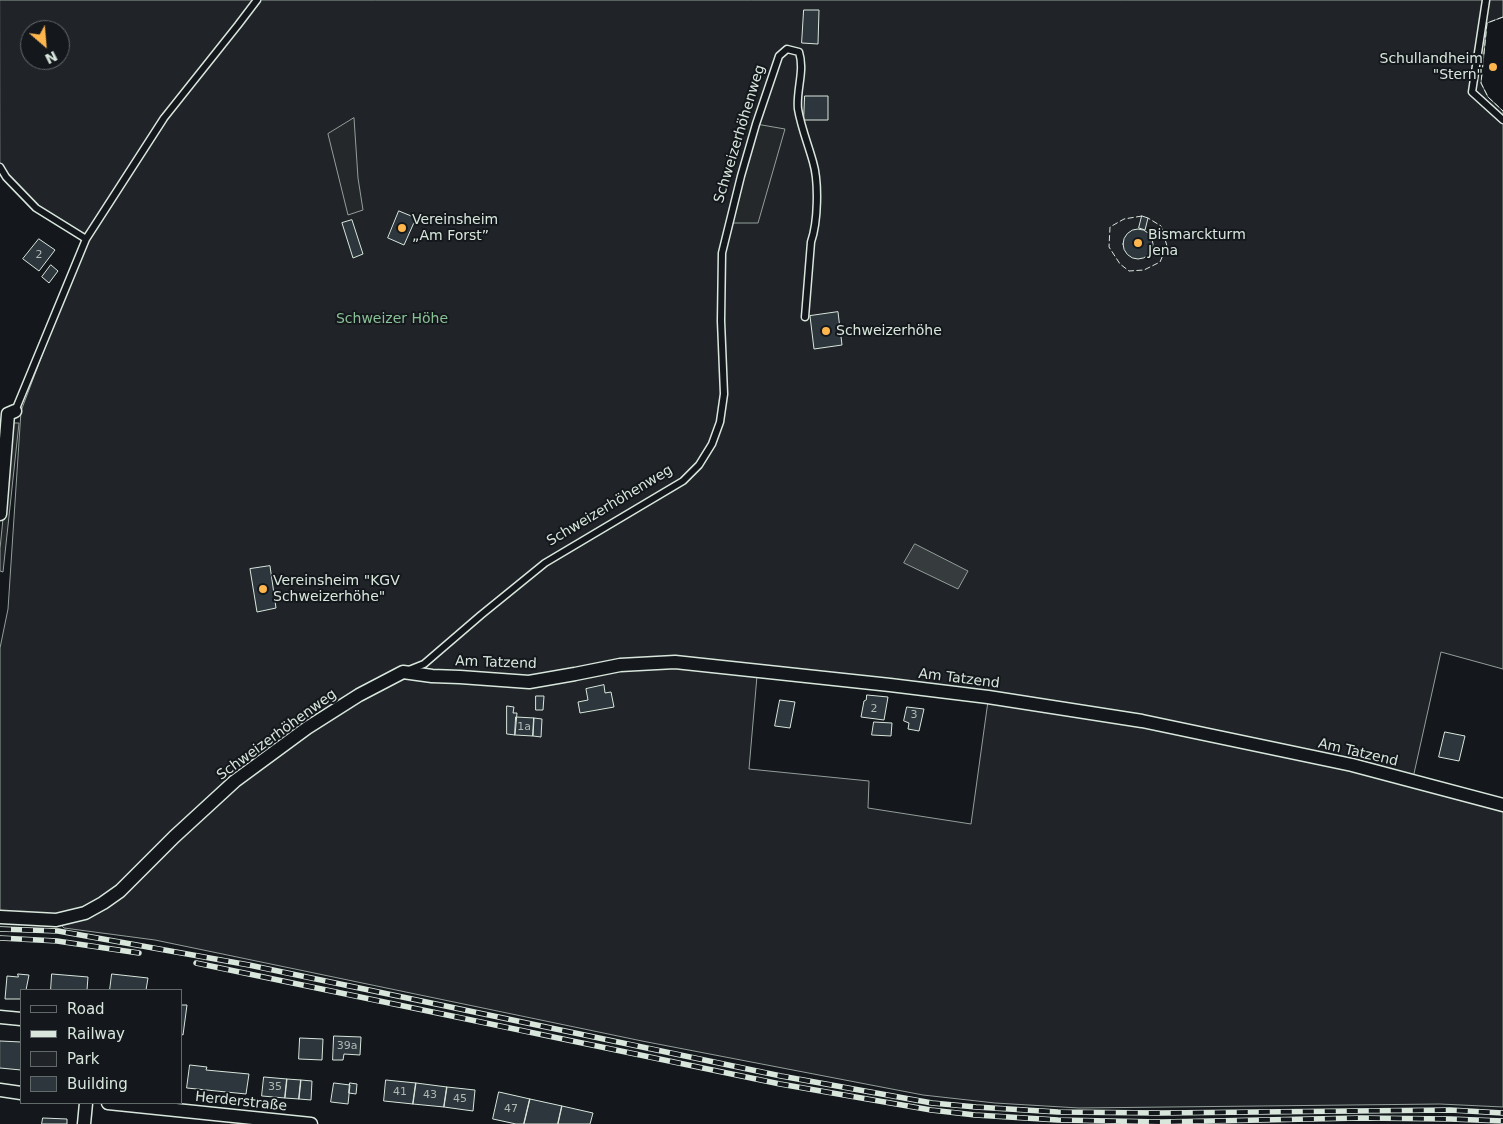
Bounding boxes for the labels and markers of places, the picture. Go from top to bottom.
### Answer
place label: Schullandheim "Stern" [1380,51,1483,84]
marker: Schullandheim "Stern" [1487,61,1499,73]
place label: Vereinsheim „Am Forst” [412,212,498,244]
marker: Vereinsheim „Am Forst” [396,222,408,234]
place label: Bismarckturm Jena [1148,227,1246,260]
marker: Bismarckturm Jena [1132,237,1144,249]
place label: Schweizerhöhe [836,323,942,339]
marker: Schweizerhöhe [820,325,832,337]
place label: Vereinsheim "KGV Schweizerhöhe" [273,573,400,606]
marker: Vereinsheim "KGV Schweizerhöhe" [257,583,269,595]

